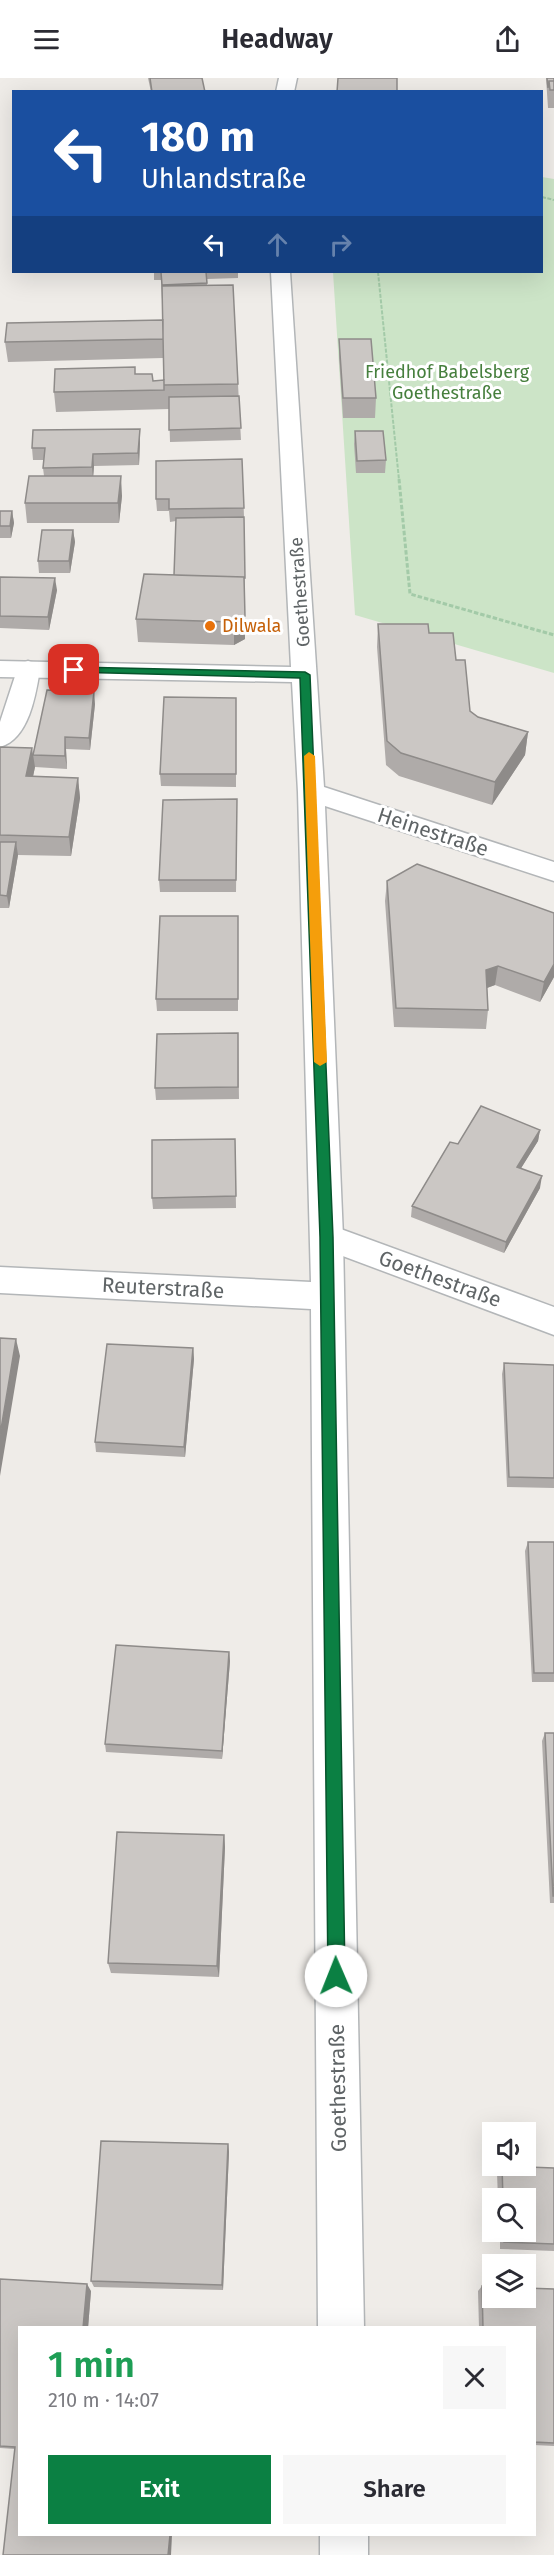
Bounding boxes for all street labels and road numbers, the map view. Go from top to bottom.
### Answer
street label: Goethestraße [285,536,315,648]
street label: Heinestraße [374,802,492,862]
street label: Goethestraße [375,1245,505,1313]
street label: Reuterstraße [101,1272,225,1304]
street label: Goethestraße [324,2024,352,2152]

